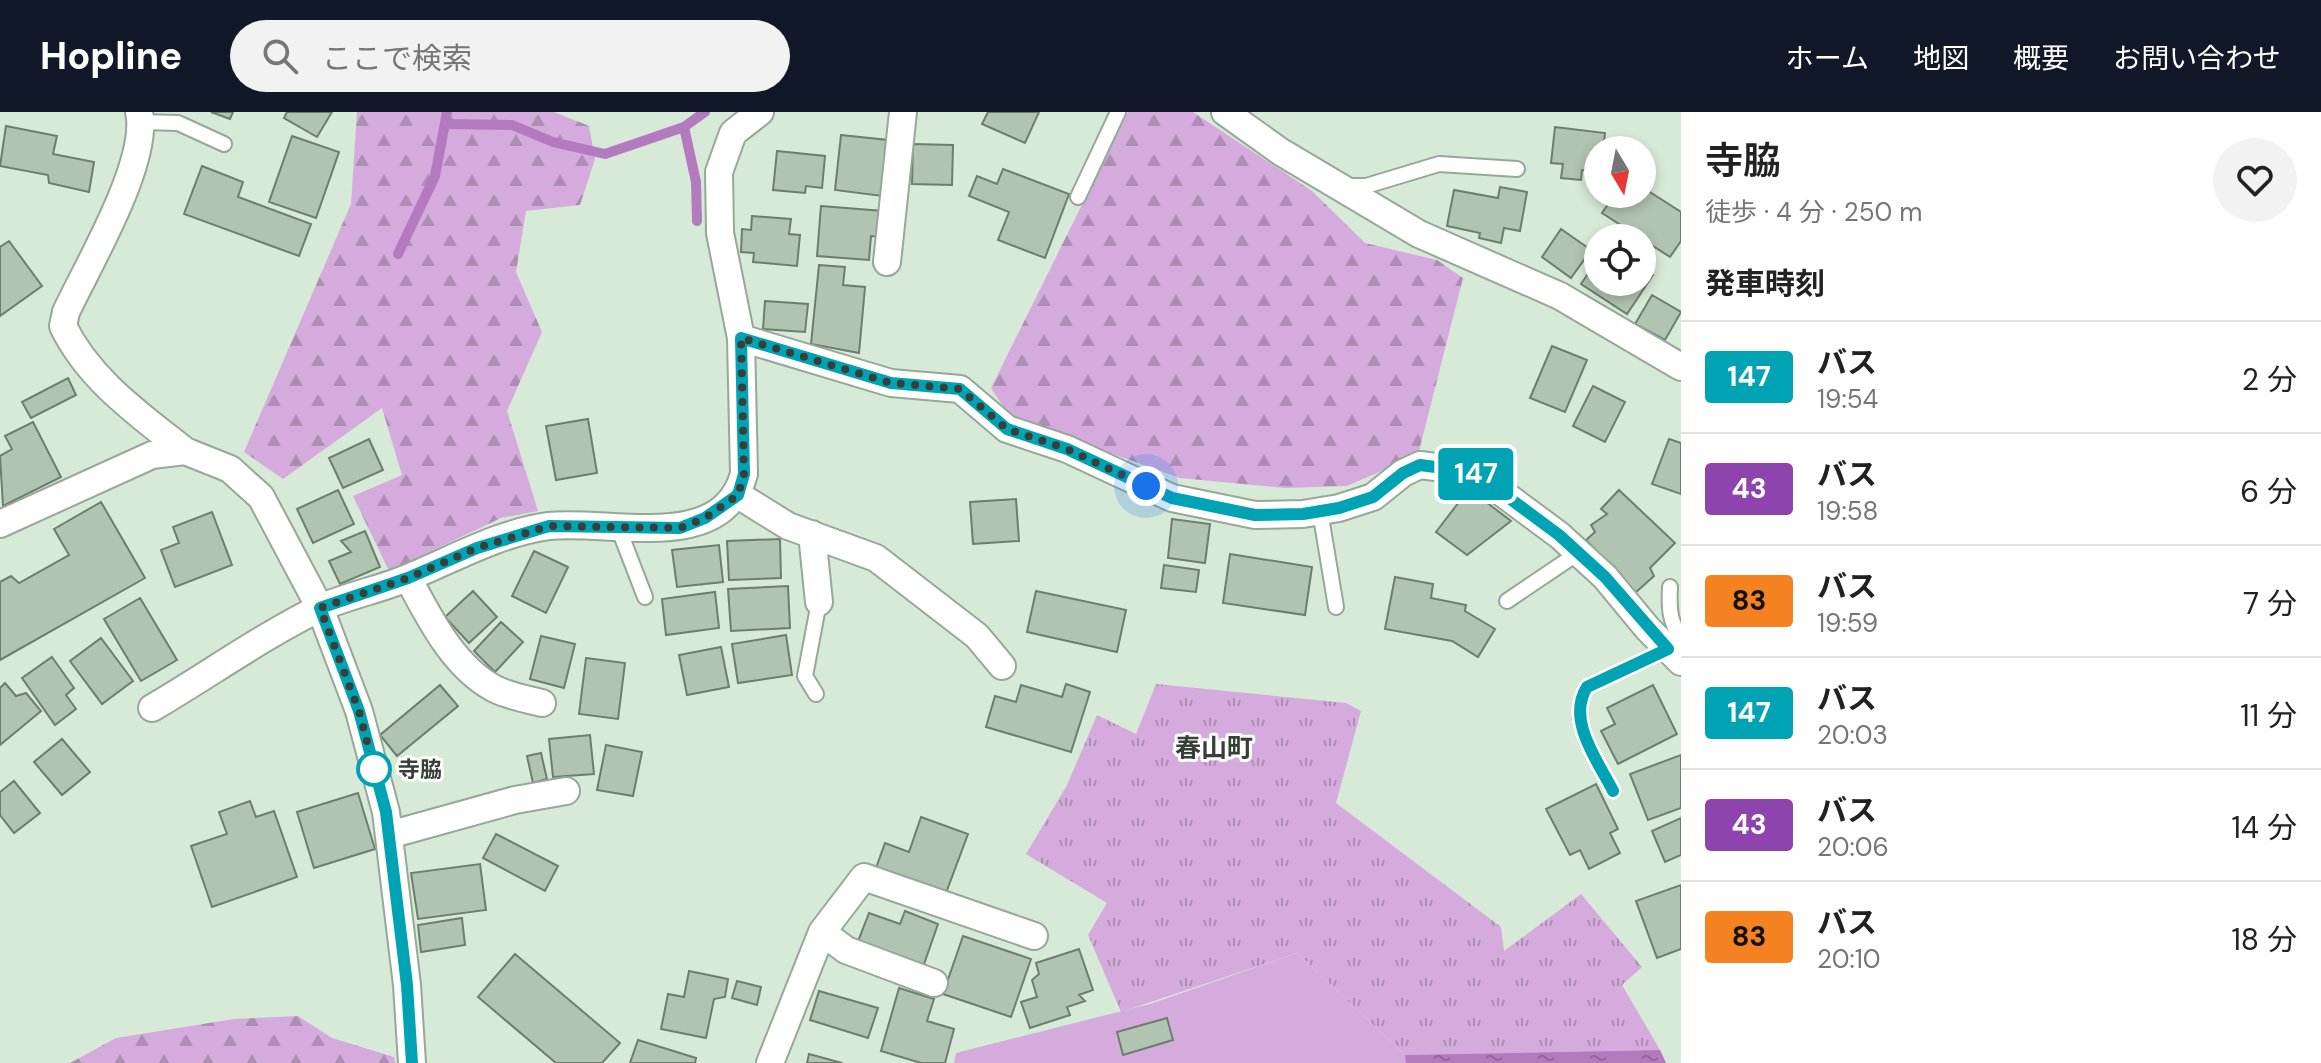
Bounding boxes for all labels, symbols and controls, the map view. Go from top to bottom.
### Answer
search box [230,20,790,92]
text: Hopline [40,31,182,81]
icon: search [258,34,302,78]
text: ここで検索 [322,39,472,78]
text: ホーム [1786,40,1869,77]
text: 地図 [1913,40,1969,77]
text: 概要 [2013,40,2069,77]
text: お問い合わせ [2113,40,2281,77]
north arrow [1584,136,1656,208]
map controls [1584,136,1656,296]
text: 寺脇 [1705,136,1781,186]
button: heart [2213,138,2297,222]
text: 徒歩 · 4 分 · 250 m [1705,195,1922,229]
button: locate [1584,224,1656,296]
text: 発車時刻 [1705,264,1825,303]
text: バス [1817,343,1877,382]
text: 147 [1727,358,1771,395]
text: 2 分 [2242,360,2297,399]
text: 19:54 [1817,382,1878,416]
line badge: 147 [1430,448,1522,500]
text: 147 [1454,455,1498,492]
text: バス [1817,455,1877,494]
your location [1126,466,1166,506]
text: 43 [1731,470,1767,507]
text: 6 分 [2240,472,2297,511]
text: 19:58 [1817,494,1878,528]
text: バス [1817,567,1877,606]
text: 83 [1732,582,1766,619]
text: 7 分 [2243,584,2297,623]
text: 19:59 [1817,606,1878,640]
text: バス [1817,679,1877,718]
text: 147 [1727,694,1771,731]
text: 11 分 [2240,696,2297,735]
text: 20:03 [1817,718,1888,752]
district label: 春山町 [1175,731,1253,765]
marker: 寺脇 [357,752,391,786]
place label: 寺脇 [398,755,442,784]
text: バス [1817,791,1877,830]
text: 43 [1731,806,1767,843]
text: 14 分 [2231,808,2297,847]
text: 20:06 [1817,830,1889,864]
text: バス [1817,903,1877,942]
text: 83 [1732,918,1766,955]
text: 18 分 [2231,920,2297,959]
text: 20:10 [1817,942,1881,976]

